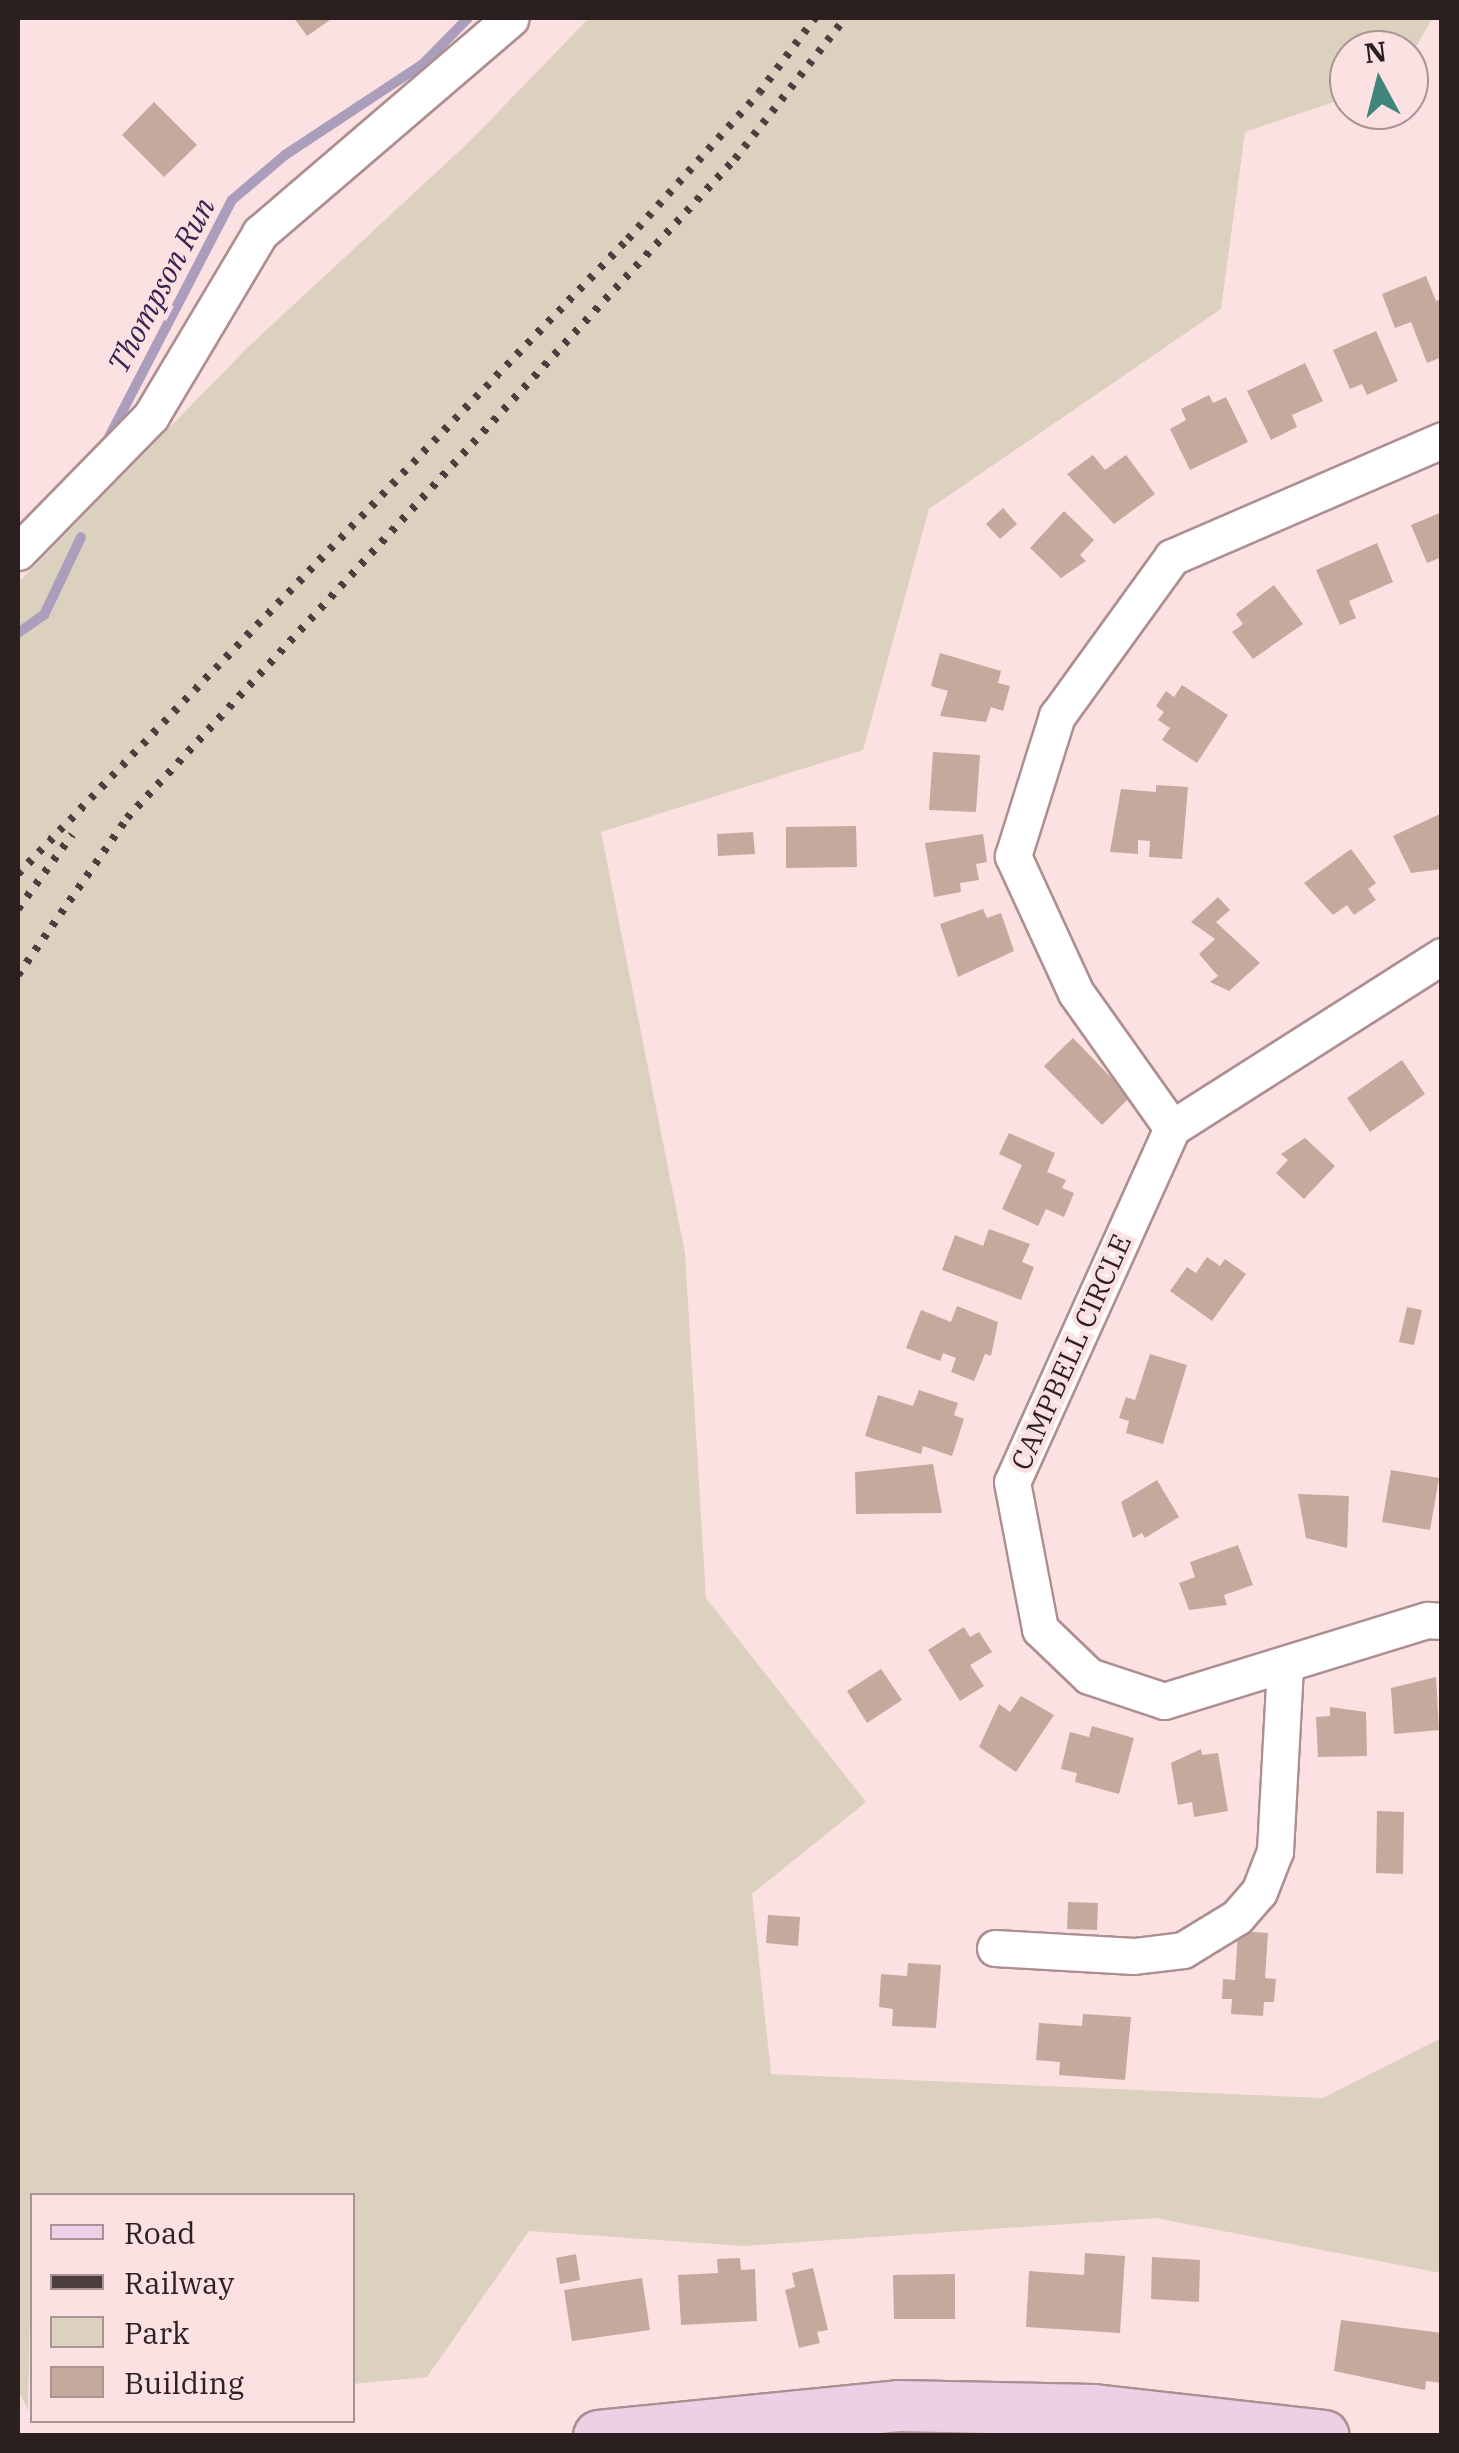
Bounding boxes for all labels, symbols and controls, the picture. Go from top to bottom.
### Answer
north arrow [1329,30,1429,130]
text: N [1362,32,1389,71]
water label: Thompson Run [100,191,222,379]
street label: CAMPBELL CIRCLE [1004,1229,1138,1475]
legend [30,2193,355,2423]
text: Road [124,2213,196,2252]
text: Railway [124,2263,234,2302]
text: Park [124,2313,190,2352]
text: Building [124,2363,244,2402]

